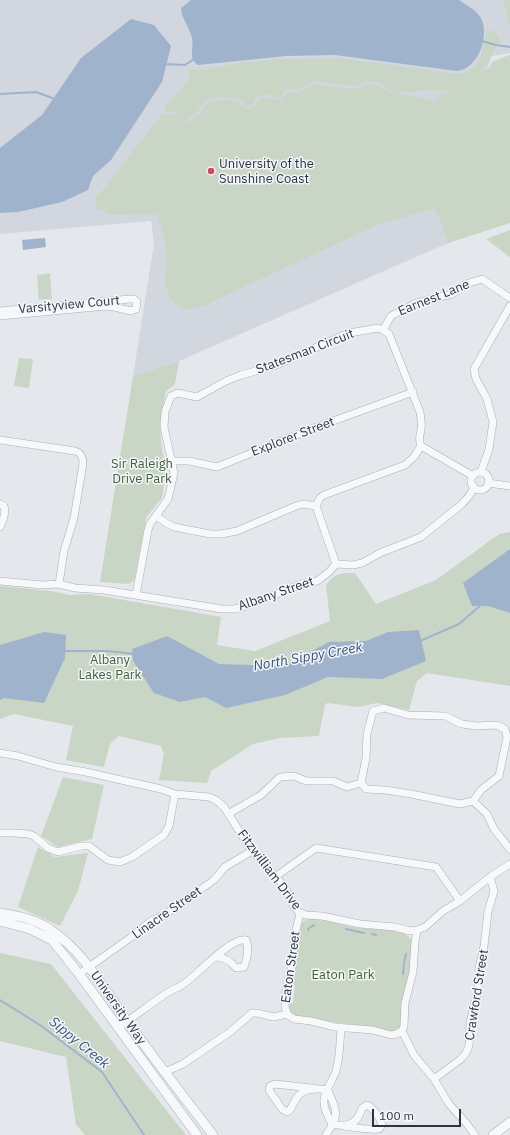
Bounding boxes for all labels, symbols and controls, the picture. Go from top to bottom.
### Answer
place label: University of the Sunshine Coast [219,156,314,187]
marker: University of the Sunshine Coast [206,166,216,176]
street label: Earnest Lane [396,277,472,319]
street label: Varsityview Court [18,293,120,317]
street label: Statesman Circuit [254,326,356,378]
street label: Explorer Street [249,414,337,460]
park label: Sir Raleigh Drive Park [111,456,173,487]
street label: Albany Street [236,574,316,614]
water label: North Sippy Creek [252,639,364,675]
park label: Albany Lakes Park [79,652,141,683]
street label: Fitzwilliam Drive [234,827,304,913]
street label: Linacre Street [129,883,205,943]
street label: Eaton Street [278,930,304,1004]
street label: Crawford Street [462,948,492,1042]
park label: Eaton Park [311,967,375,983]
street label: University Way [87,968,149,1048]
water label: Sippy Creek [45,1014,113,1072]
scale bar [374,1101,463,1127]
text: 100 m [379,1108,414,1123]

